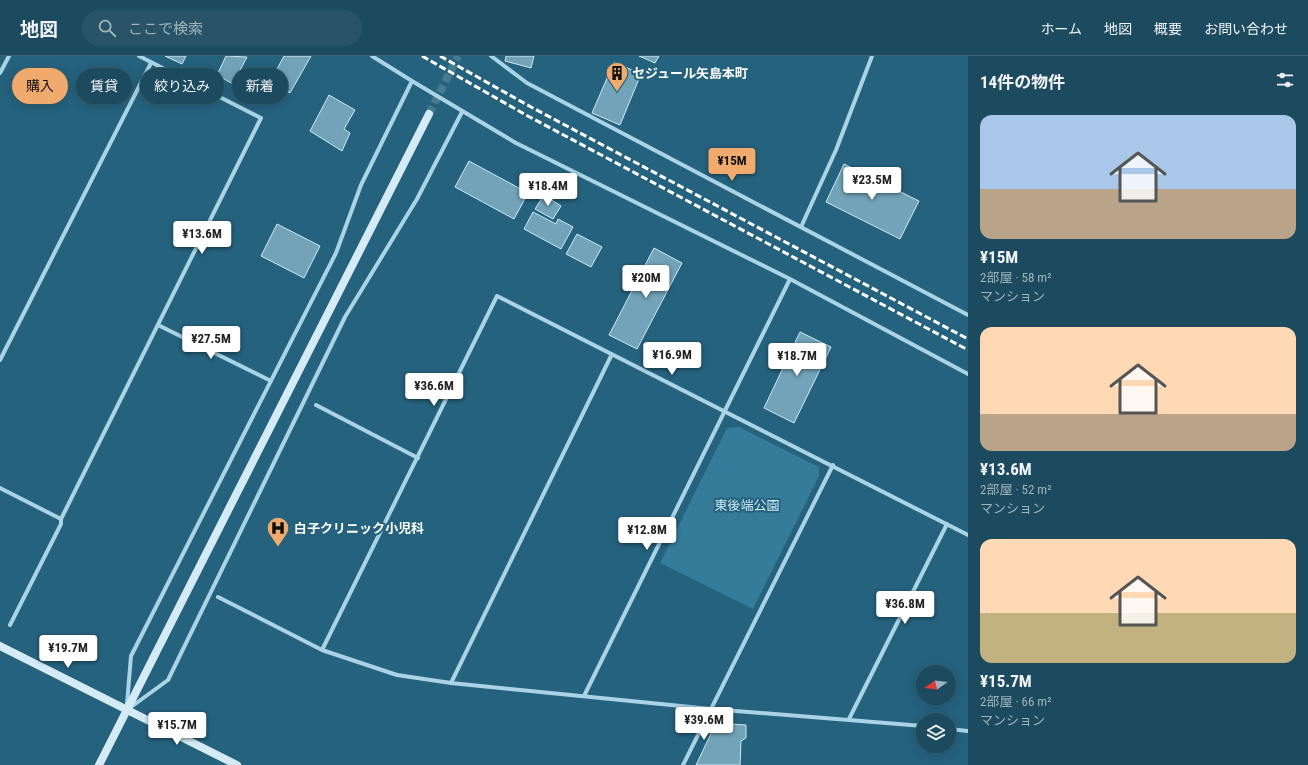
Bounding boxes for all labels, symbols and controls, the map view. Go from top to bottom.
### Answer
search box [82,10,362,46]
icon: search [96,17,118,39]
text: 地図 [20,18,58,41]
text: ここで検索 [128,20,203,38]
text: ホーム [1040,21,1082,37]
text: 地図 [1104,21,1132,37]
text: 概要 [1154,21,1182,37]
text: お問い合わせ [1204,21,1288,37]
building icon: セジュール矢島本町 [604,60,630,93]
place label: セジュール矢島本町 [632,66,748,81]
chip: 購入 [12,68,68,104]
chip: 賃貸 [76,68,132,104]
chip: 絞り込み [140,68,224,104]
chip: 新着 [232,68,288,104]
icon: filters [1274,69,1296,91]
text: 14件の物件 [980,72,1065,92]
icon: home [1102,141,1174,213]
pin: ¥15M [708,148,756,182]
text: ¥15M [717,153,747,168]
pin: ¥23.5M [839,167,905,201]
text: ¥23.5M [852,172,892,187]
pin: ¥18.4M [515,173,581,207]
text: ¥18.4M [528,178,568,193]
pin: ¥13.6M [169,221,235,255]
text: ¥13.6M [182,226,222,241]
text: ¥15M [980,247,1018,267]
pin: ¥20M [622,265,670,299]
text: ¥20M [631,270,661,285]
text: 2部屋 · 58 m² [980,270,1051,285]
text: マンション [980,289,1045,304]
pin: ¥27.5M [178,326,244,360]
text: ¥27.5M [191,331,231,346]
pin: ¥16.9M [639,342,705,376]
pin: ¥18.7M [764,343,830,377]
text: ¥16.9M [652,347,692,362]
text: ¥18.7M [777,348,817,363]
icon: home [1102,353,1174,425]
pin: ¥36.6M [401,373,467,407]
text: ¥36.6M [414,378,454,393]
text: ¥13.6M [980,459,1032,479]
text: 2部屋 · 52 m² [980,482,1051,497]
park label: 東後端公園 [714,498,780,513]
text: マンション [980,501,1045,516]
hospital icon: 白子クリニック小児科 [265,515,291,548]
pin: ¥12.8M [614,517,680,551]
place label: 白子クリニック小児科 [294,521,424,536]
text: ¥12.8M [627,522,667,537]
icon: home [1102,565,1174,637]
pin: ¥36.8M [872,591,938,625]
text: ¥36.8M [885,596,925,611]
pin: ¥19.7M [35,635,101,669]
text: ¥19.7M [48,640,88,655]
north arrow [916,665,956,705]
map controls [916,665,956,753]
text: ¥15.7M [980,671,1032,691]
text: 2部屋 · 66 m² [980,694,1051,709]
pin: ¥39.6M [671,707,737,741]
pin: ¥15.7M [144,712,210,746]
text: ¥39.6M [684,712,724,727]
button: layers [916,713,956,753]
text: マンション [980,713,1045,728]
text: ¥15.7M [157,717,197,732]

